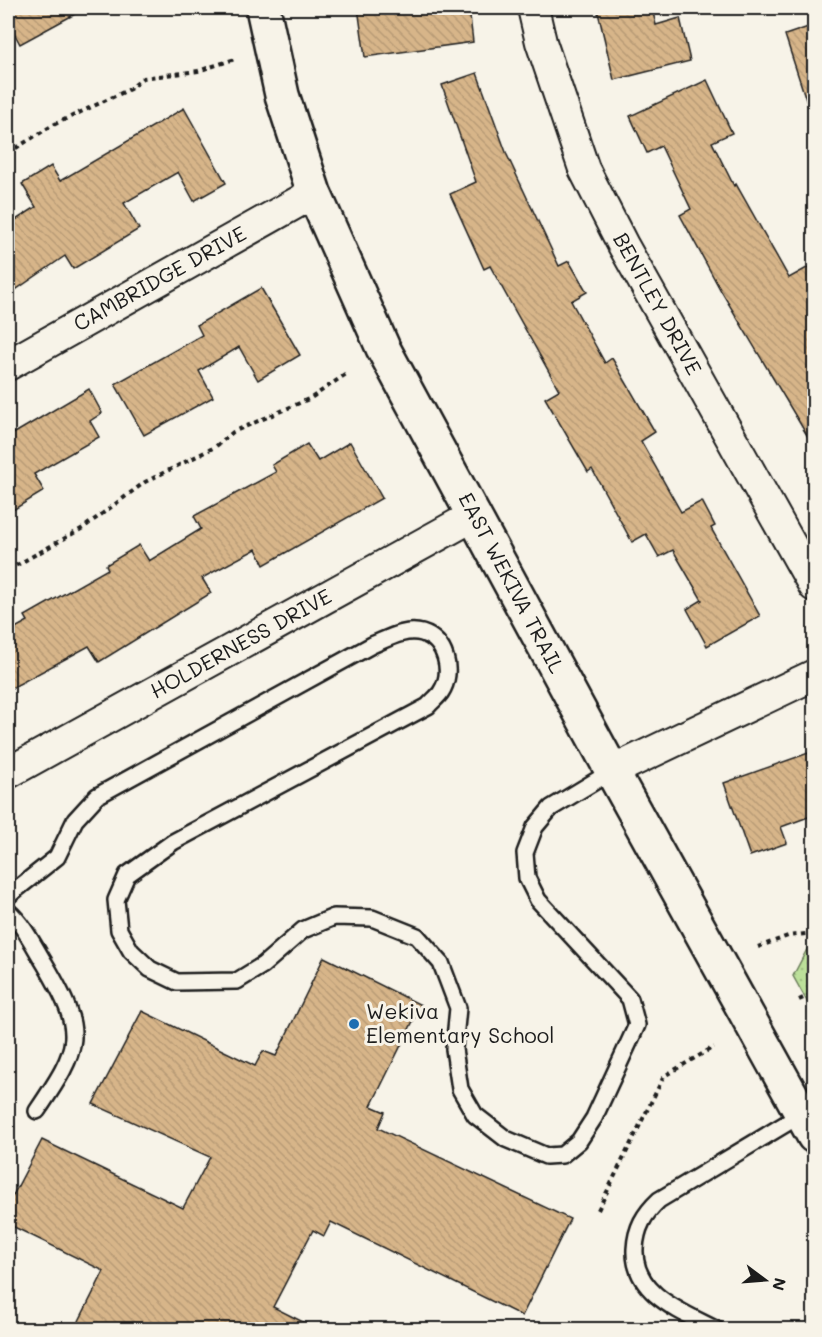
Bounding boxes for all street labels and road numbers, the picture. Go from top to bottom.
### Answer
street label: CAMBRIDGE DRIVE [68,219,250,336]
street label: BENTLEY DRIVE [608,227,709,379]
street label: EAST WEKIVA TRAIL [453,487,571,677]
street label: HOLDERNESS DRIVE [145,582,336,704]

